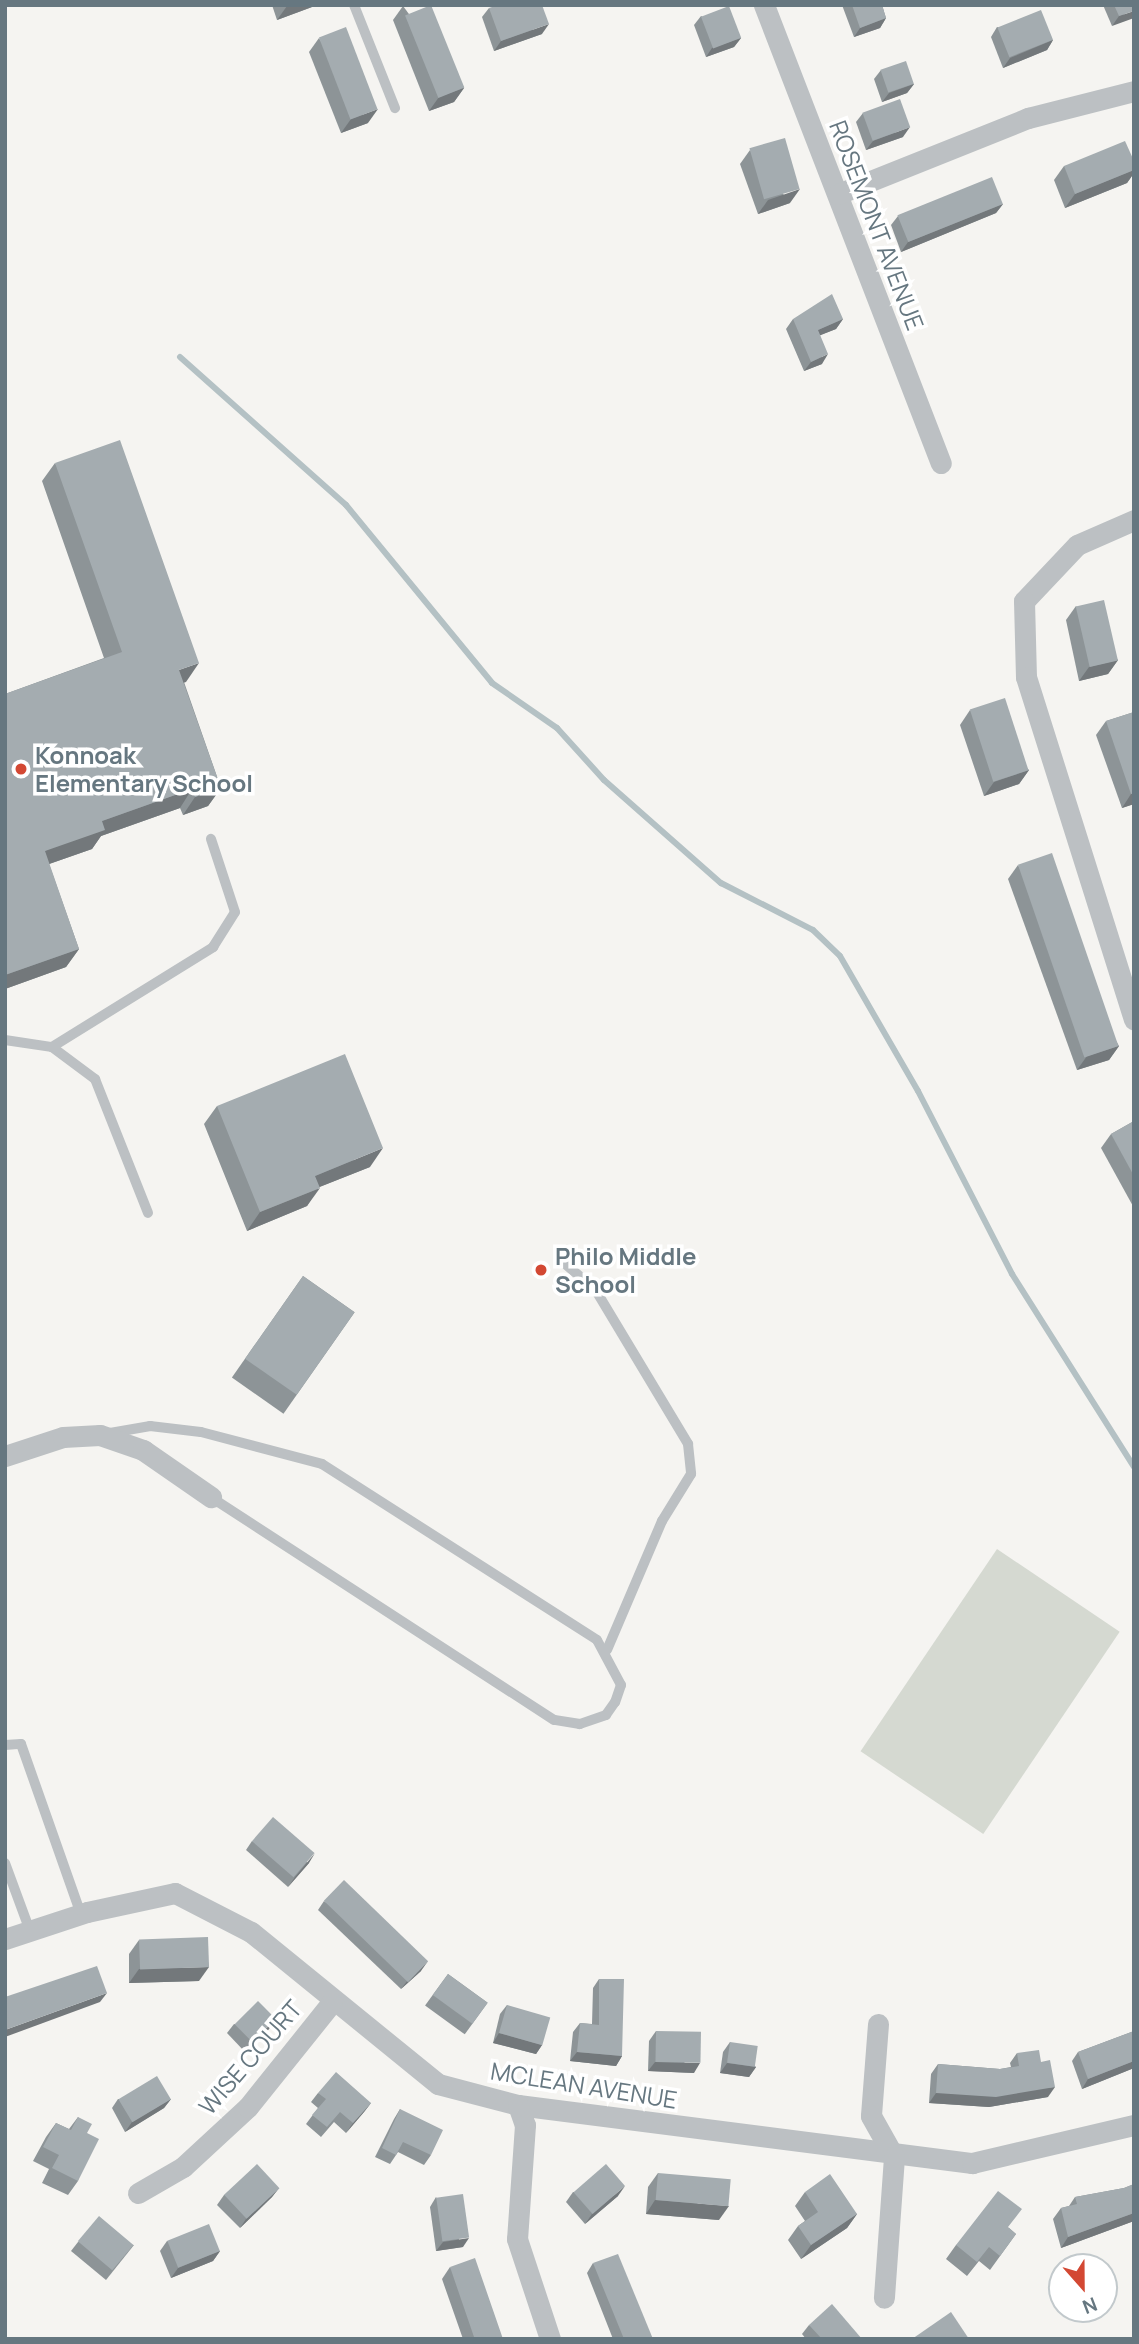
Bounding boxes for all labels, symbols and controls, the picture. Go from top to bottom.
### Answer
street label: ROSEMONT AVENUE [824,116,930,334]
place label: Konnoak Elementary School [35,741,253,797]
marker: Konnoak Elementary School [13,761,29,777]
place label: Philo Middle School [555,1242,696,1298]
marker: Philo Middle School [533,1262,549,1278]
street label: WISE COURT [192,1994,308,2120]
street label: MCLEAN AVENUE [489,2056,679,2114]
north arrow [1048,2253,1118,2323]
text: N [1079,2291,1101,2320]

